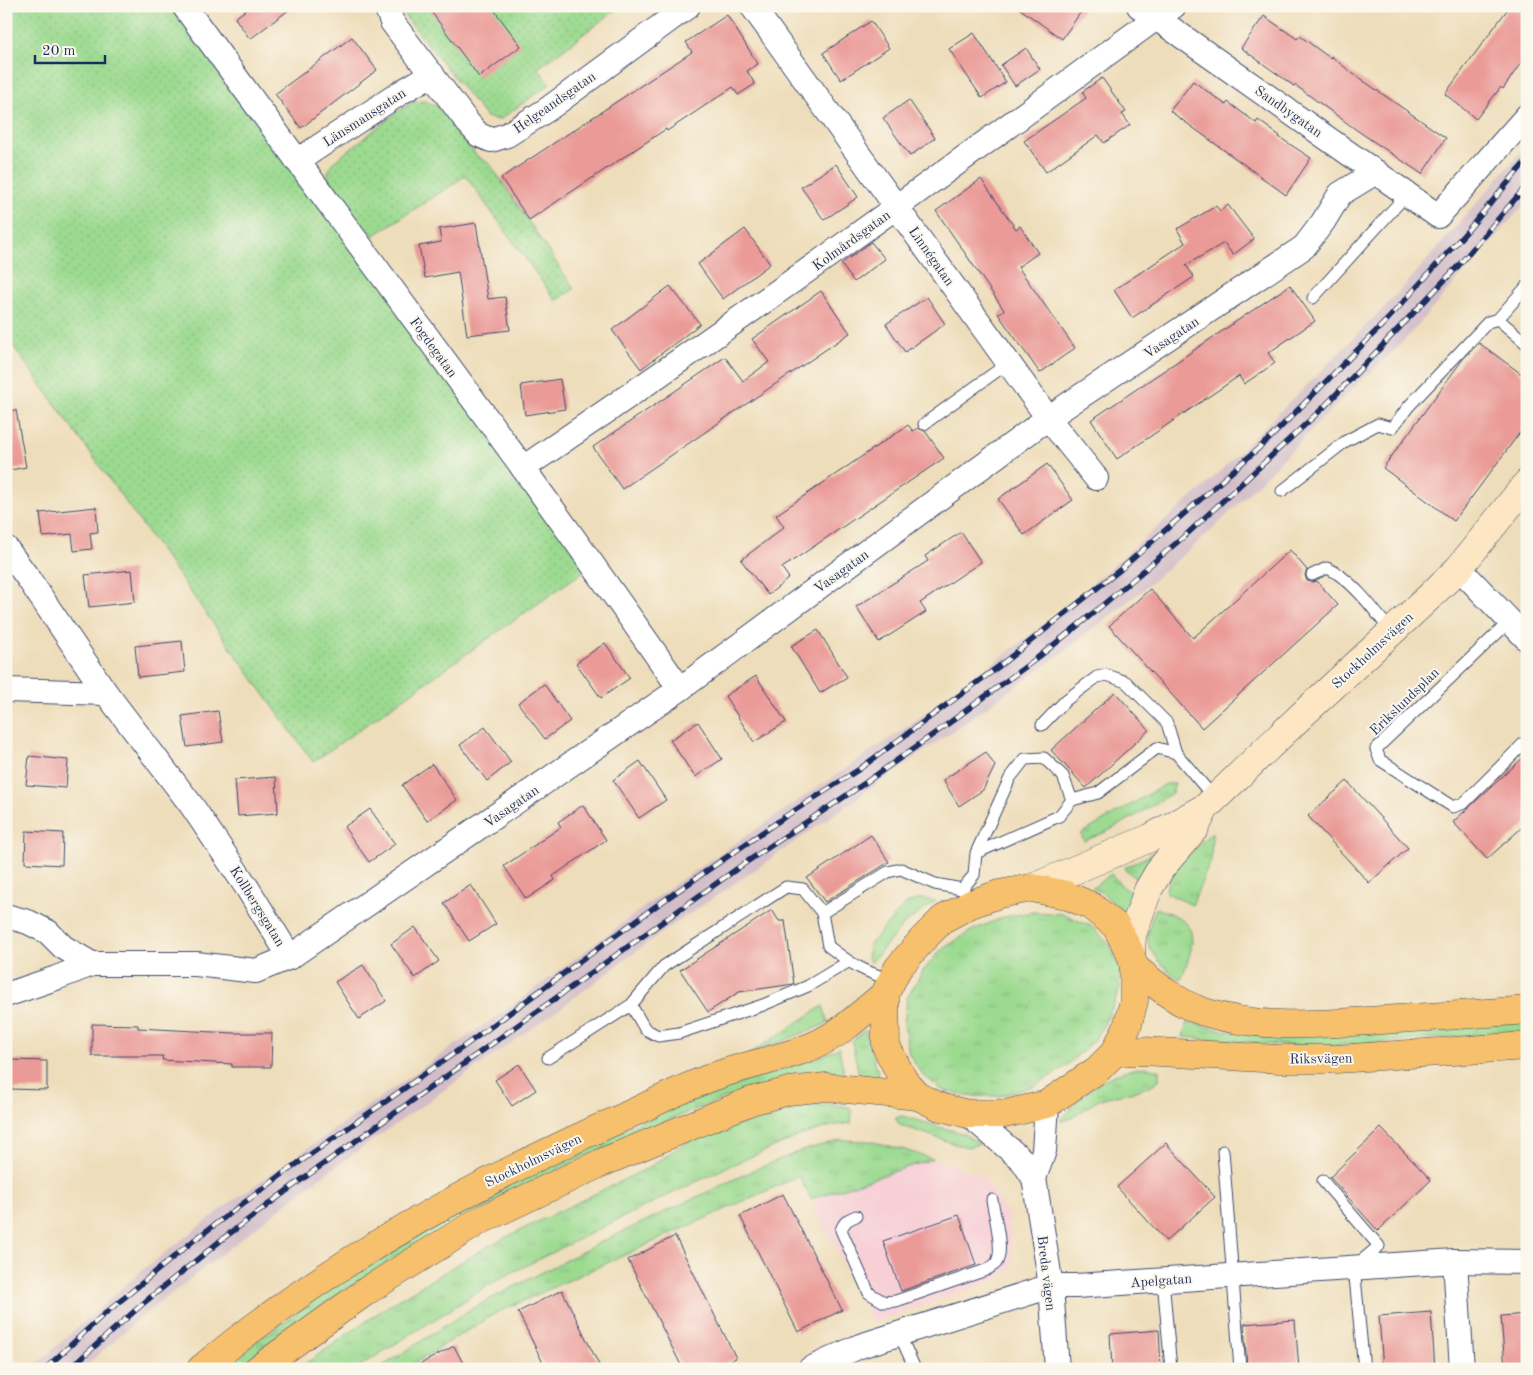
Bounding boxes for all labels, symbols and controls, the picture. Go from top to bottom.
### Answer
scale bar [35,32,105,64]
text: 20 m [42,44,76,59]
street label: Helgeandsgatan [511,69,599,136]
street label: Sandbygatan [1252,83,1325,140]
street label: Länsmansgatan [321,86,409,150]
street label: Kolmårdsgatan [810,208,893,274]
street label: Linnégatan [906,224,957,289]
street label: Vasagatan [1141,314,1202,361]
street label: Fogdegatan [407,315,460,381]
street label: Vasagatan [812,547,872,596]
street label: Stockholmsvägen [1329,609,1416,692]
street label: Erikslundsplan [1367,665,1442,738]
street label: Vasagatan [482,783,542,831]
street label: Kollbergsgatan [227,864,288,950]
street label: Riksvägen [1289,1051,1353,1067]
street label: Stockholmsvägen [483,1131,584,1190]
street label: Breda vägen [1034,1235,1058,1312]
street label: Apelgatan [1130,1272,1193,1290]

